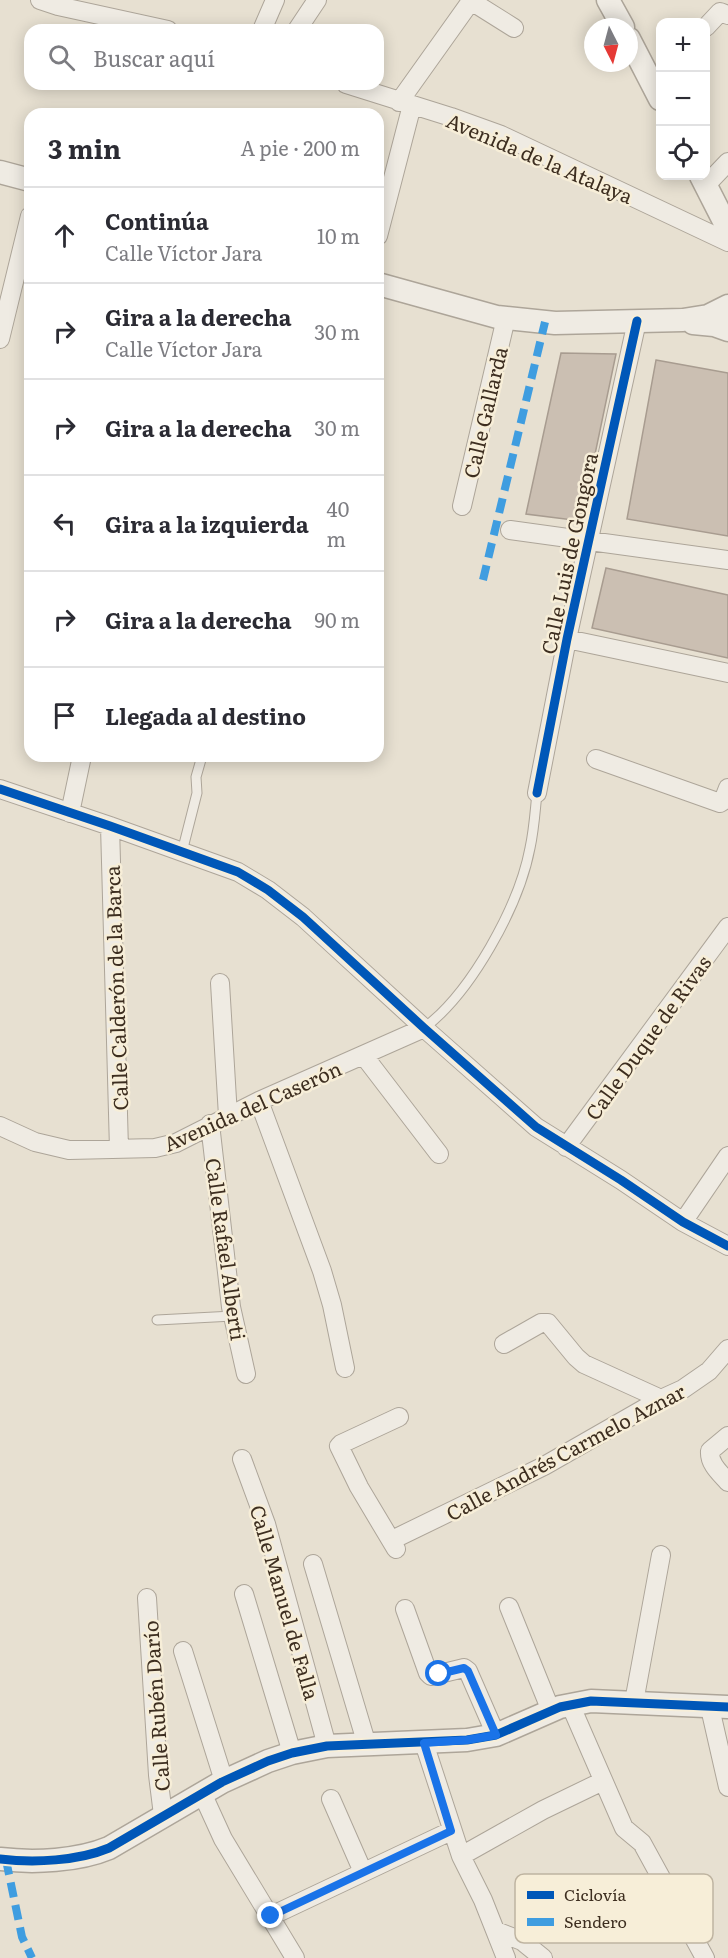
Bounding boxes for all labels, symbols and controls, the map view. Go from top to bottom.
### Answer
north arrow [584,18,638,72]
map controls [656,18,710,180]
button: + [656,18,710,72]
search box [24,24,384,90]
icon: search [45,41,78,74]
text: Buscar aquí [93,41,215,74]
button: − [656,72,710,126]
street label: Avenida de la Atalaya [442,104,638,210]
button: locate [656,126,710,180]
text: 3 min [48,128,121,167]
text: A pie · 200 m [241,132,360,162]
text: Continúa [105,204,209,237]
icon: ahead [48,219,81,252]
text: 10 m [317,220,360,250]
text: Calle Víctor Jara [105,237,262,267]
text: Gira a la derecha [105,300,292,333]
icon: right [48,315,81,348]
text: 30 m [314,316,360,346]
text: Calle Víctor Jara [105,333,262,363]
street label: Calle Gallarda [454,343,514,481]
icon: right [48,411,81,444]
text: Gira a la derecha [105,411,292,444]
text: 30 m [314,412,360,442]
street label: Calle Luis de Gongora [532,449,604,657]
text: 40 m [327,493,349,553]
icon: left [48,507,81,540]
text: Gira a la izquierda [105,507,309,540]
icon: right [48,603,81,636]
text: Gira a la derecha [105,603,292,636]
text: 90 m [315,604,360,634]
icon: arrive [48,699,81,732]
text: Llegada al destino [105,699,306,732]
street label: Calle Calderón de la Barca [96,865,134,1111]
street label: Calle Duque de Rivas [577,948,717,1126]
street label: Avenida del Caserón [158,1052,346,1158]
street label: Calle Rafael Alberti [199,1156,255,1343]
street label: Calle Andrés Carmelo Aznar [440,1375,690,1527]
street label: Calle Manuel de Falla [244,1501,328,1703]
street label: Calle Rubén Darío [134,1620,176,1792]
route start [425,1660,451,1686]
legend [515,1874,713,1943]
text: Ciclovía [564,1882,627,1906]
route end [257,1902,283,1928]
text: Sendero [564,1909,627,1933]

